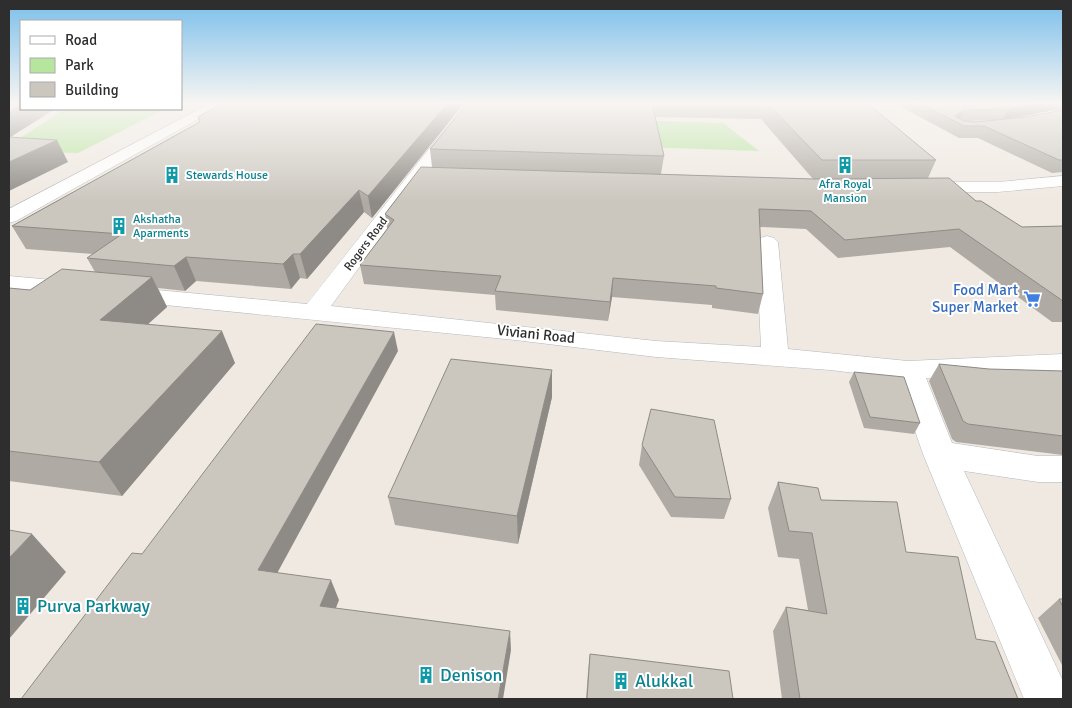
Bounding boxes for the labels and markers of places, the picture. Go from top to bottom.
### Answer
building icon: Afra Royal Mansion [835,155,855,175]
building icon: Stewards House [162,165,182,185]
place label: Stewards House [186,168,268,183]
place label: Afra Royal Mansion [819,177,872,206]
place label: Akshatha Aparments [133,212,189,241]
building icon: Akshatha Aparments [109,216,129,236]
place label: Food Mart Super Market [932,281,1018,316]
supermarket icon: Food Mart Super Market [1022,289,1042,309]
place label: Purva Parkway [37,595,151,617]
building icon: Purva Parkway [13,596,33,616]
place label: Denison [440,664,502,686]
building icon: Denison [416,665,436,685]
place label: Alukkal [635,670,693,692]
building icon: Alukkal [611,671,631,691]

